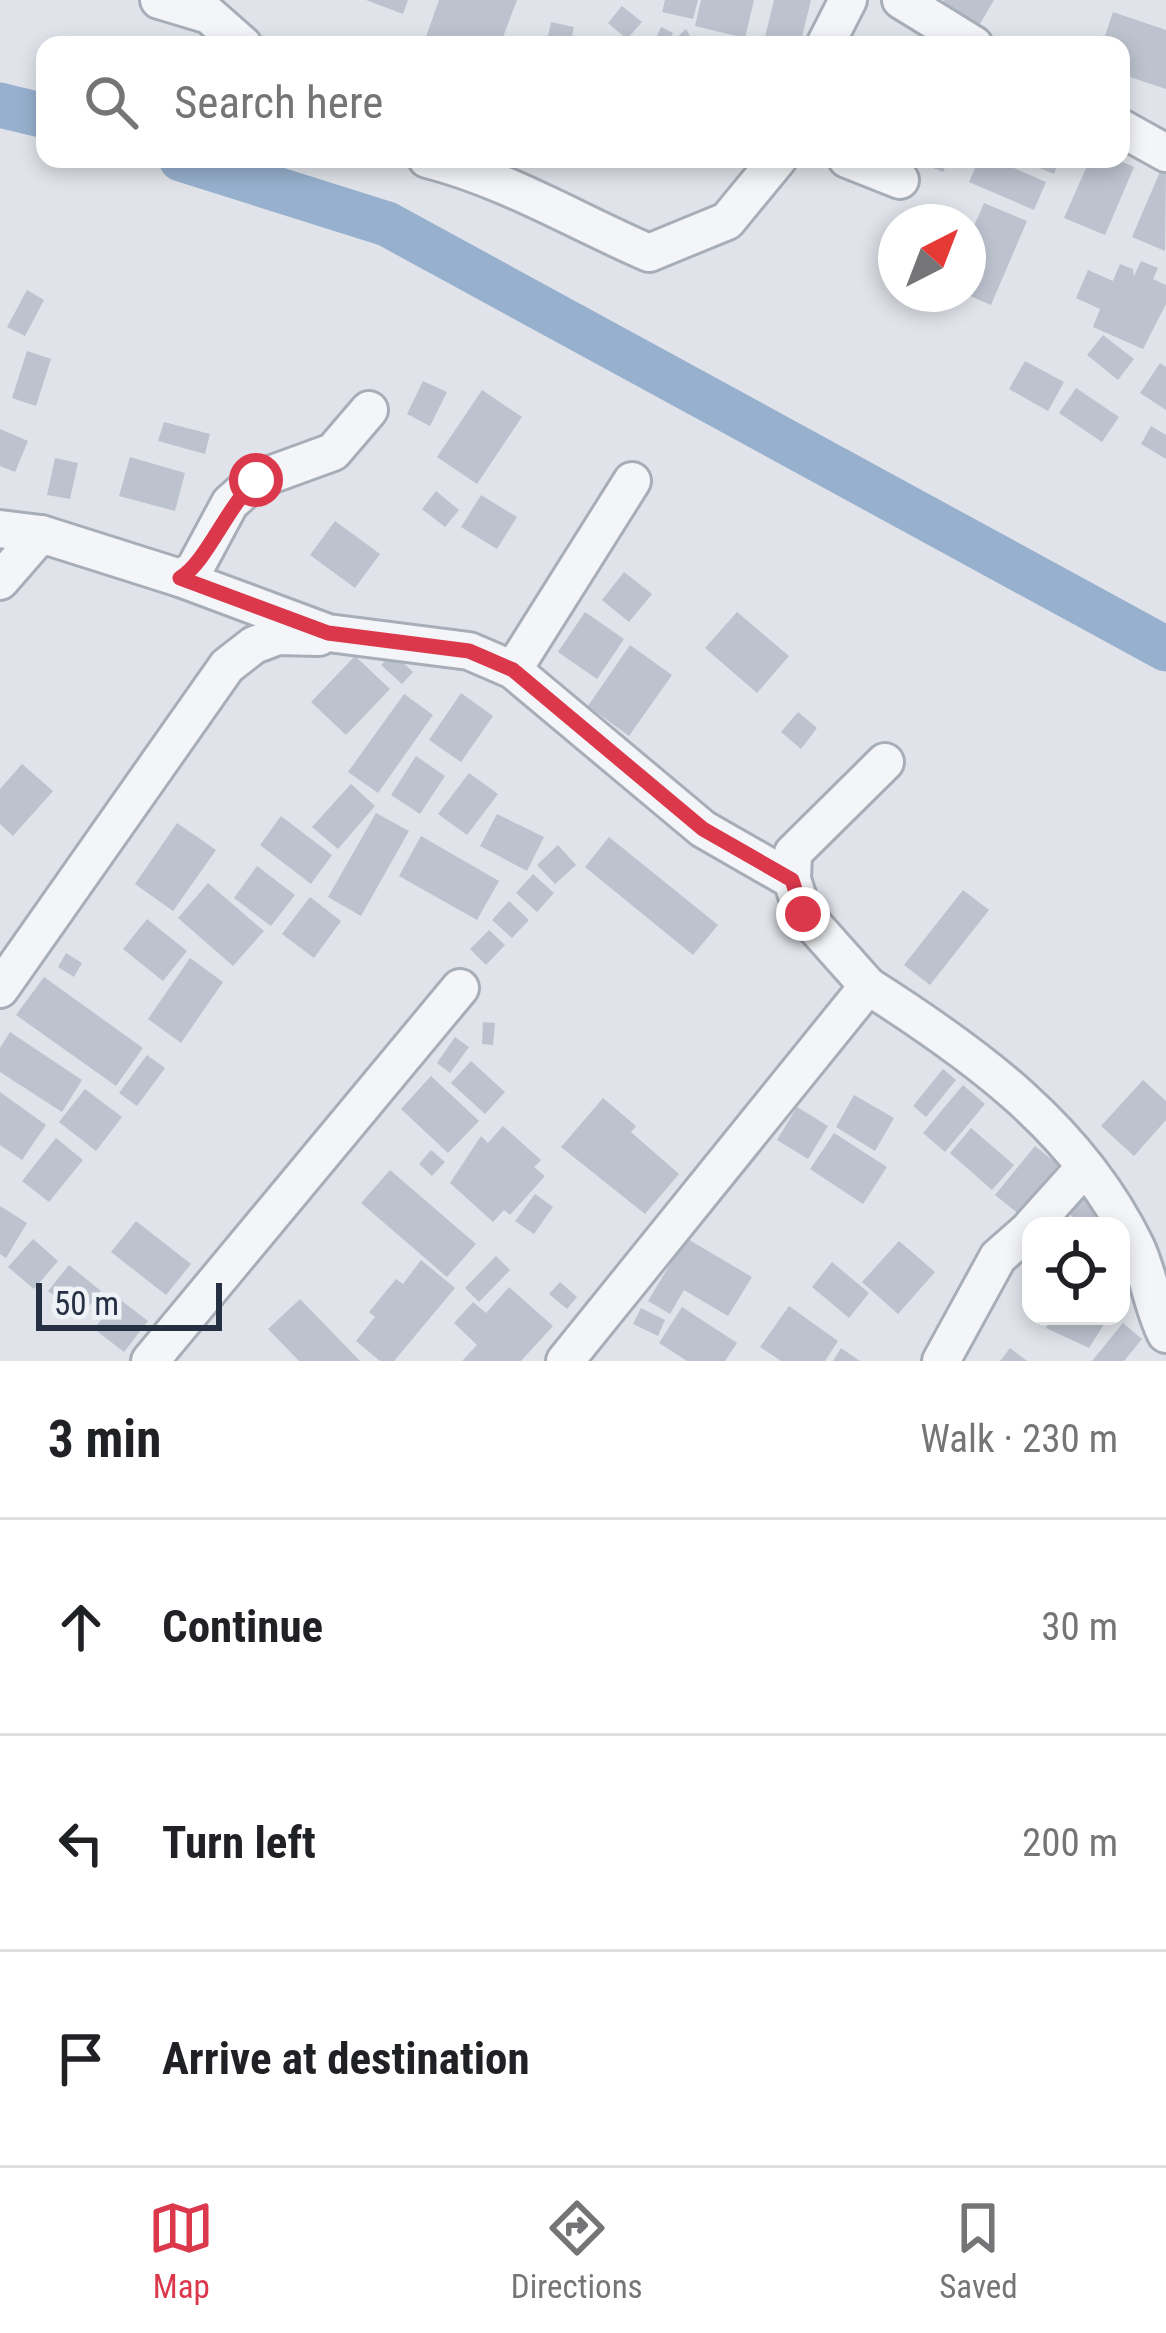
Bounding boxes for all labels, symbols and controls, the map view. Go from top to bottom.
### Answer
search box [36,36,1130,168]
icon: search [78,69,144,135]
text: Search here [174,76,383,129]
north arrow [878,204,986,312]
route start [229,453,283,507]
route end [776,887,830,941]
map controls [1022,1217,1130,1325]
button: locate [1022,1217,1130,1325]
scale bar [36,1277,222,1330]
text: 50 m [54,1284,119,1323]
text: 3 min [48,1410,161,1469]
text: Walk · 230 m [920,1416,1118,1462]
icon: ahead [48,1594,114,1660]
text: Continue [162,1600,323,1653]
text: 30 m [1041,1604,1118,1650]
icon: left [48,1810,114,1876]
text: Turn left [162,1816,316,1869]
text: 200 m [1022,1820,1118,1866]
icon: arrive [48,2026,114,2092]
text: Arrive at destination [162,2032,530,2085]
tab: Map [148,2195,214,2306]
tab: Directions [511,2195,643,2306]
tab: Saved [939,2195,1018,2306]

